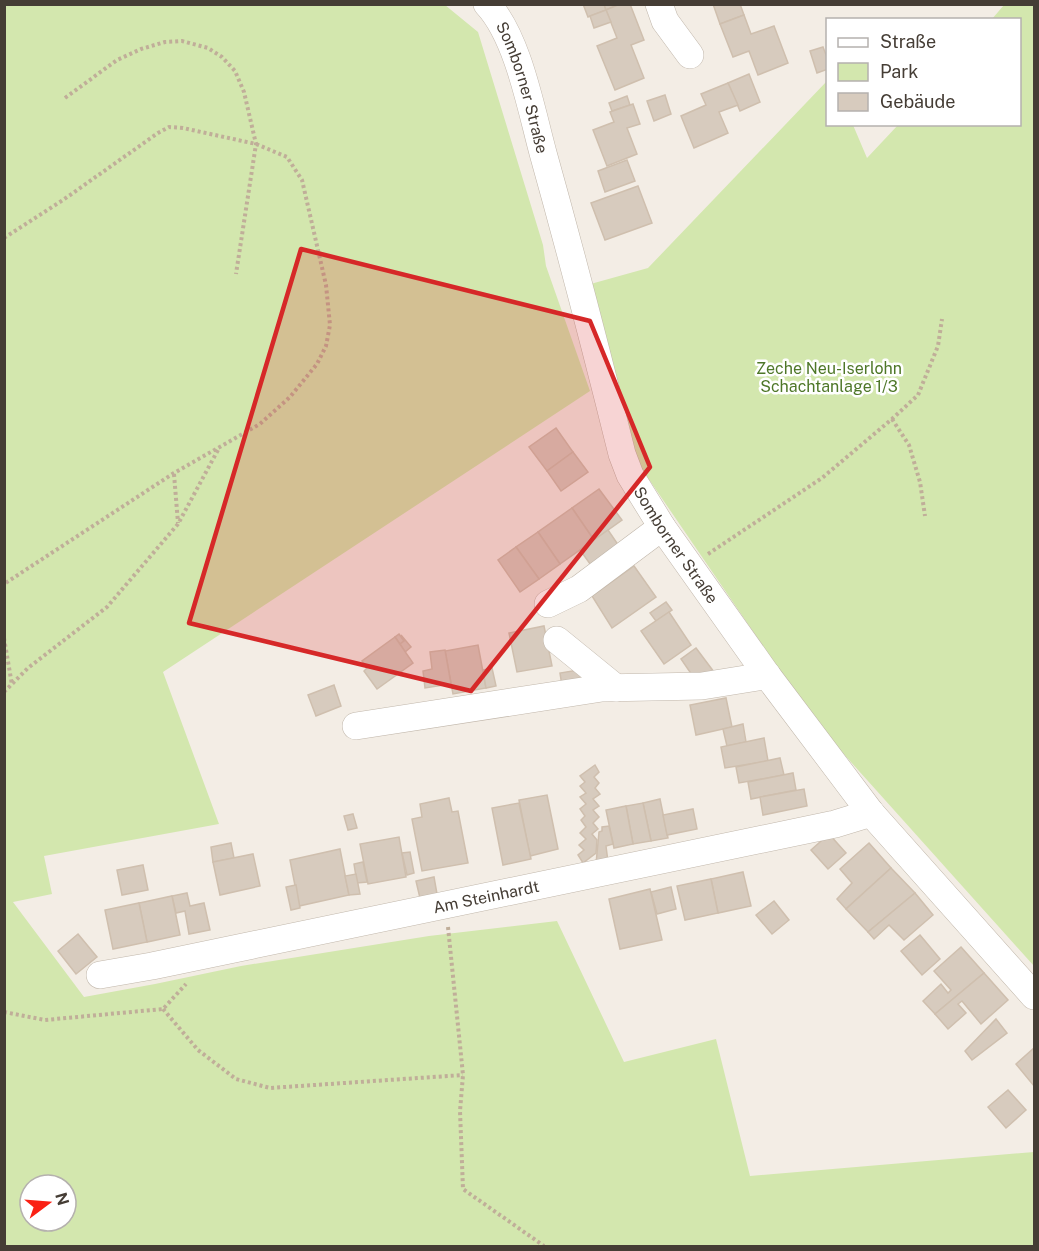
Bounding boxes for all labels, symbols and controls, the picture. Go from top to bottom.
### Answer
legend [826,18,1021,126]
street label: Somborner Straße [492,19,552,156]
text: Straße [880,31,936,52]
text: Park [880,61,918,82]
text: Gebäude [880,91,955,112]
park label: Zeche Neu-Iserlohn Schachtanlage 1/3 [756,359,902,396]
street label: Somborner Straße [629,483,722,607]
street label: Am Steinhardt [431,877,541,917]
north arrow [18,1173,78,1233]
text: N [51,1190,73,1208]

